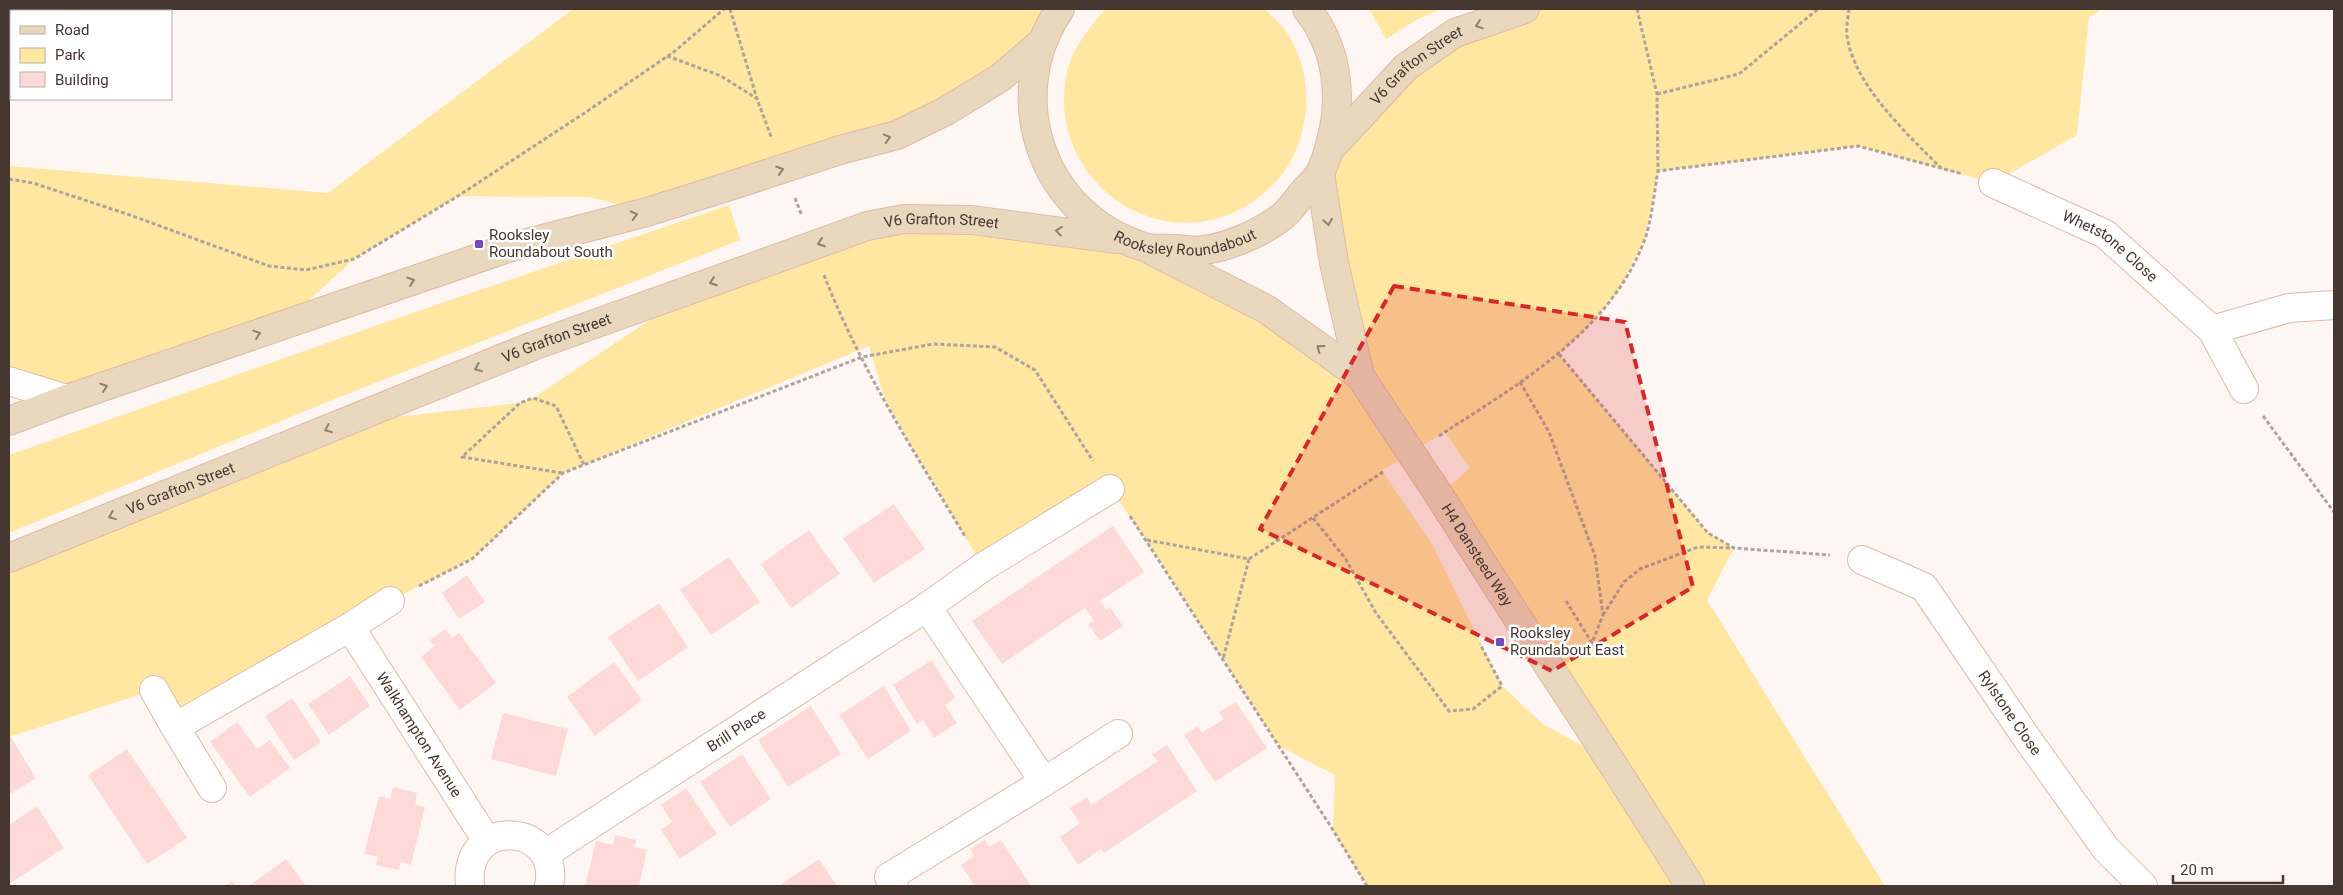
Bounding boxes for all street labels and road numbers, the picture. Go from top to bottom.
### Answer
street label: V6 Grafton Street [1367,22,1465,109]
street label: Whetstone Close [2060,207,2161,286]
street label: V6 Grafton Street [882,210,1000,232]
street label: Rooksley Roundabout [1112,221,1258,239]
street label: V6 Grafton Street [499,310,614,367]
street label: V6 Grafton Street [124,459,237,519]
street label: H4 Dansteed Way [1438,500,1517,610]
street label: Rylstone Close [1974,667,2045,759]
street label: Walkhampton Avenue [372,669,466,801]
street label: Brill Place [704,705,769,756]

